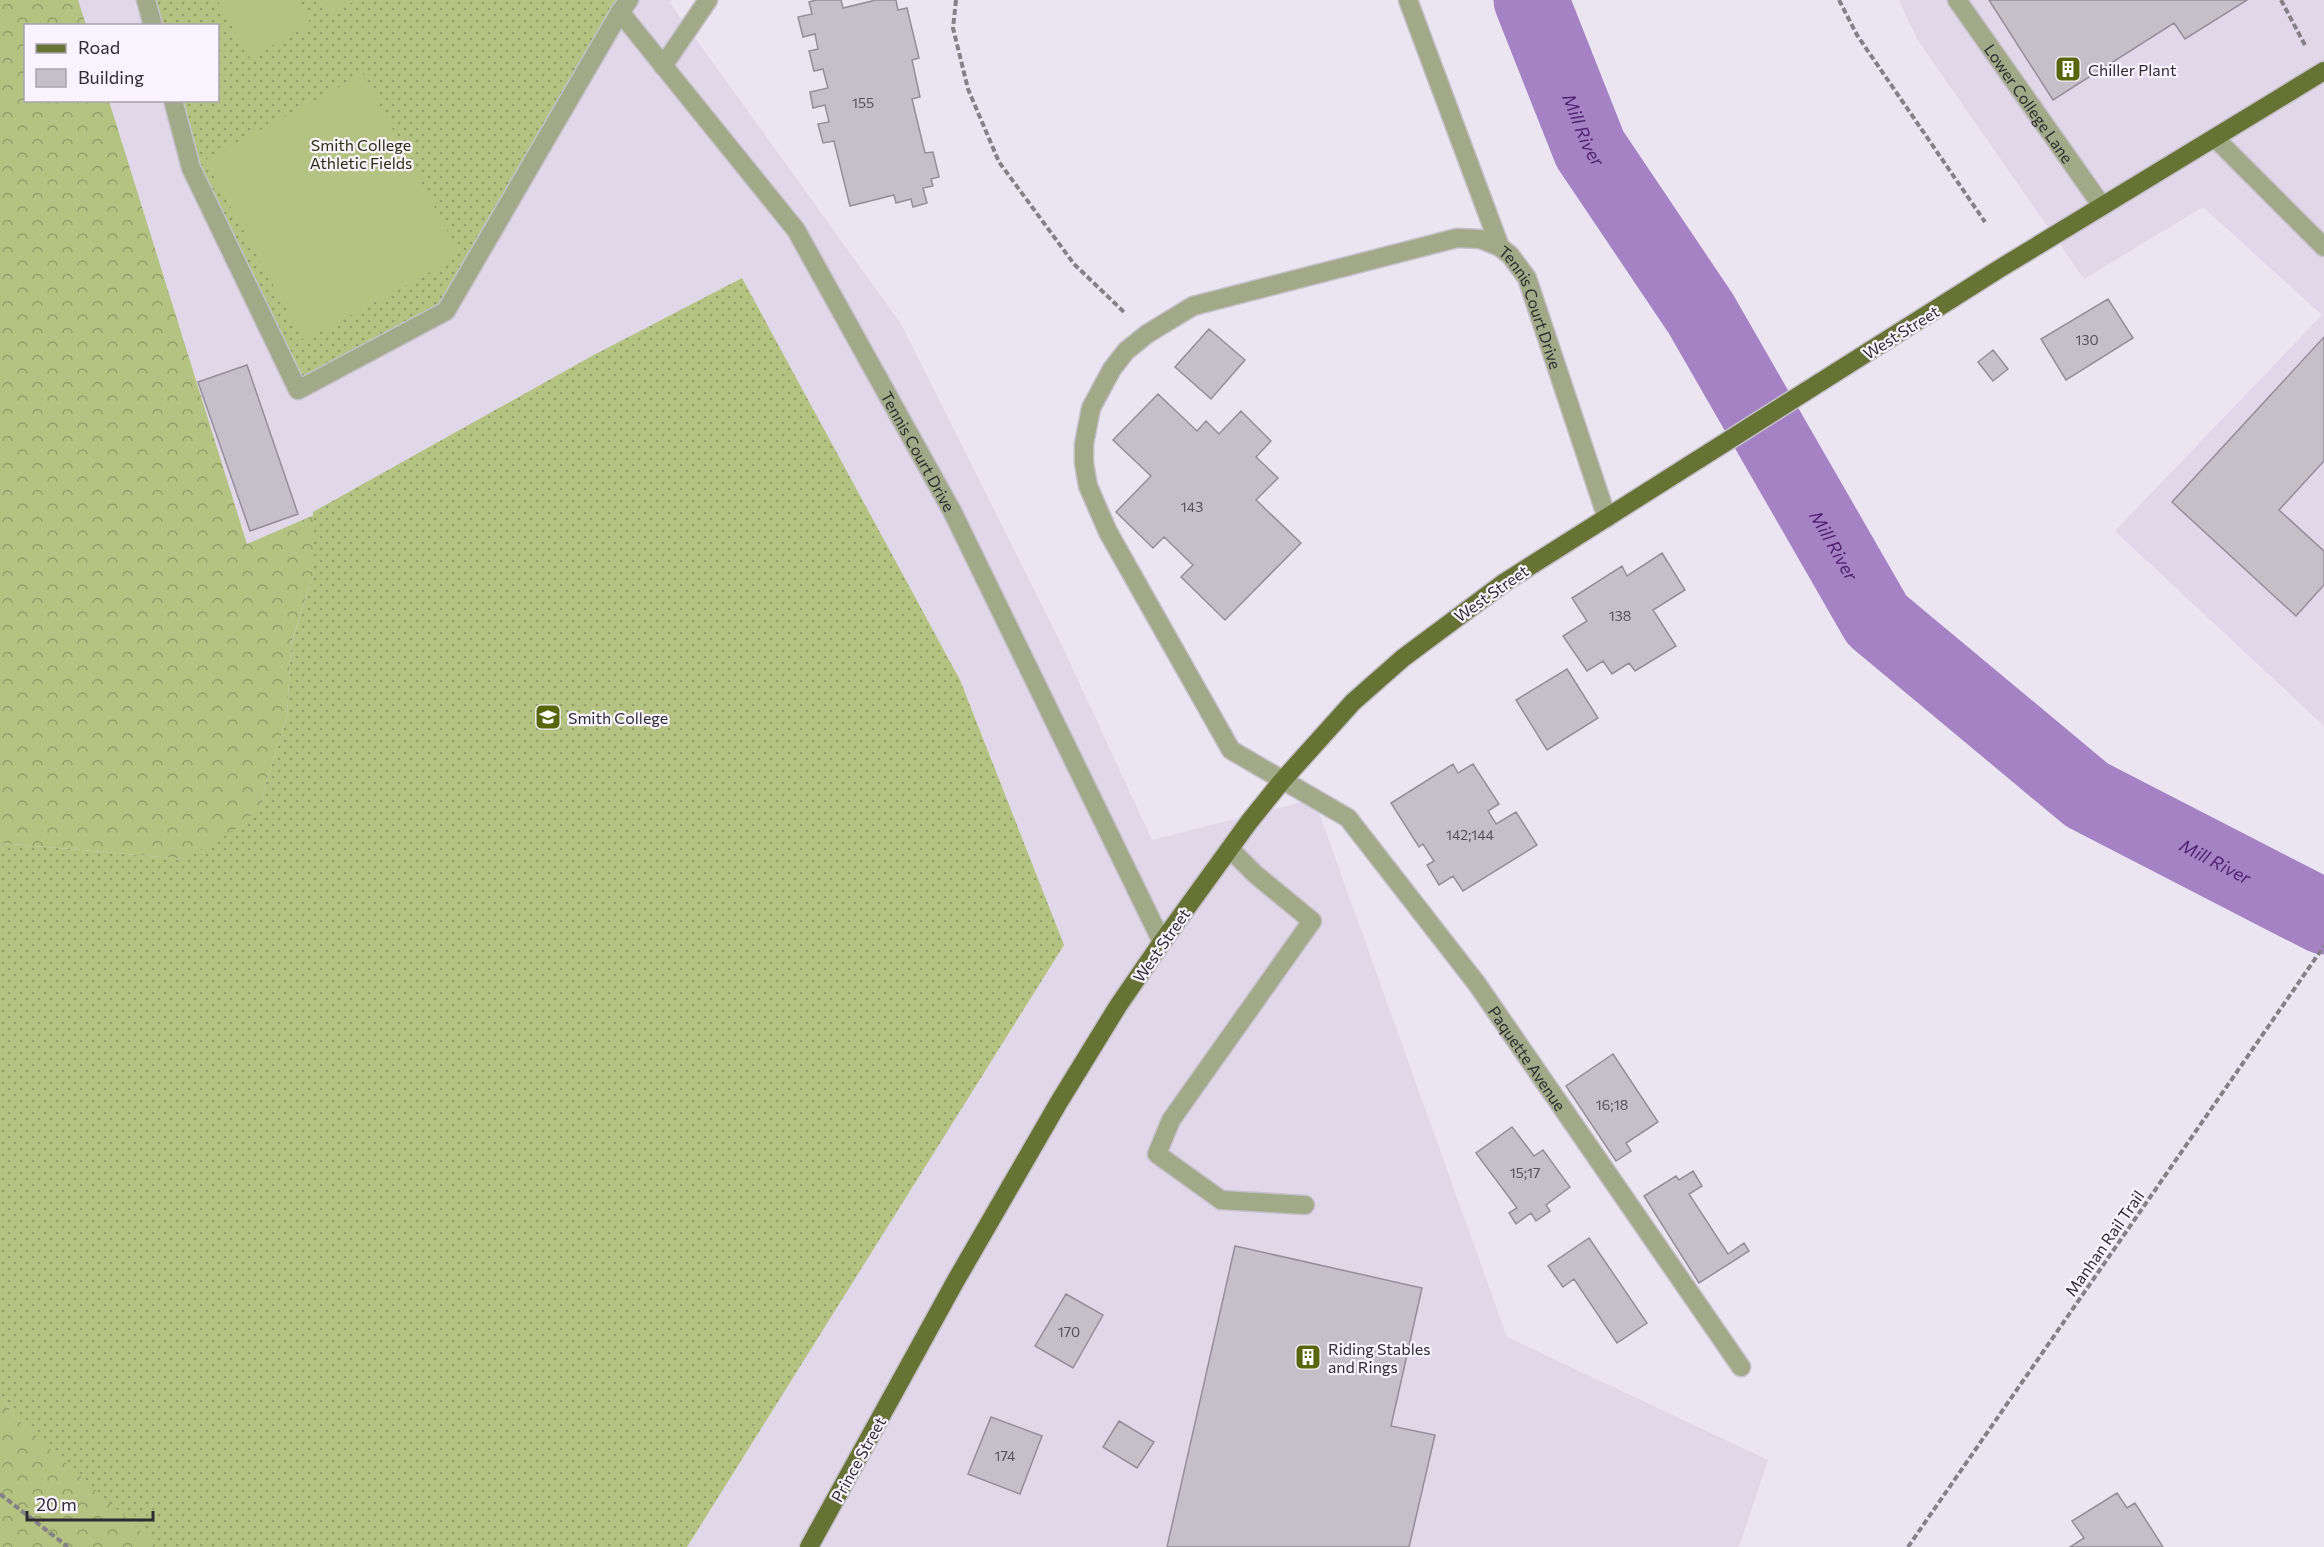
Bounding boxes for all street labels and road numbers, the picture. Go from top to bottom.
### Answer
street label: Lower College Lane [1981,40,2078,166]
street label: Tennis Court Drive [1496,241,1566,371]
street label: West Street [1860,301,1943,363]
street label: Tennis Court Drive [878,388,960,514]
street label: West Street [1450,560,1532,625]
street label: West Street [1129,904,1194,986]
street label: Paquette Avenue [1485,1002,1571,1114]
street label: Manhan Rail Trail [2061,1187,2147,1299]
street label: Prince Street [827,1413,889,1505]

